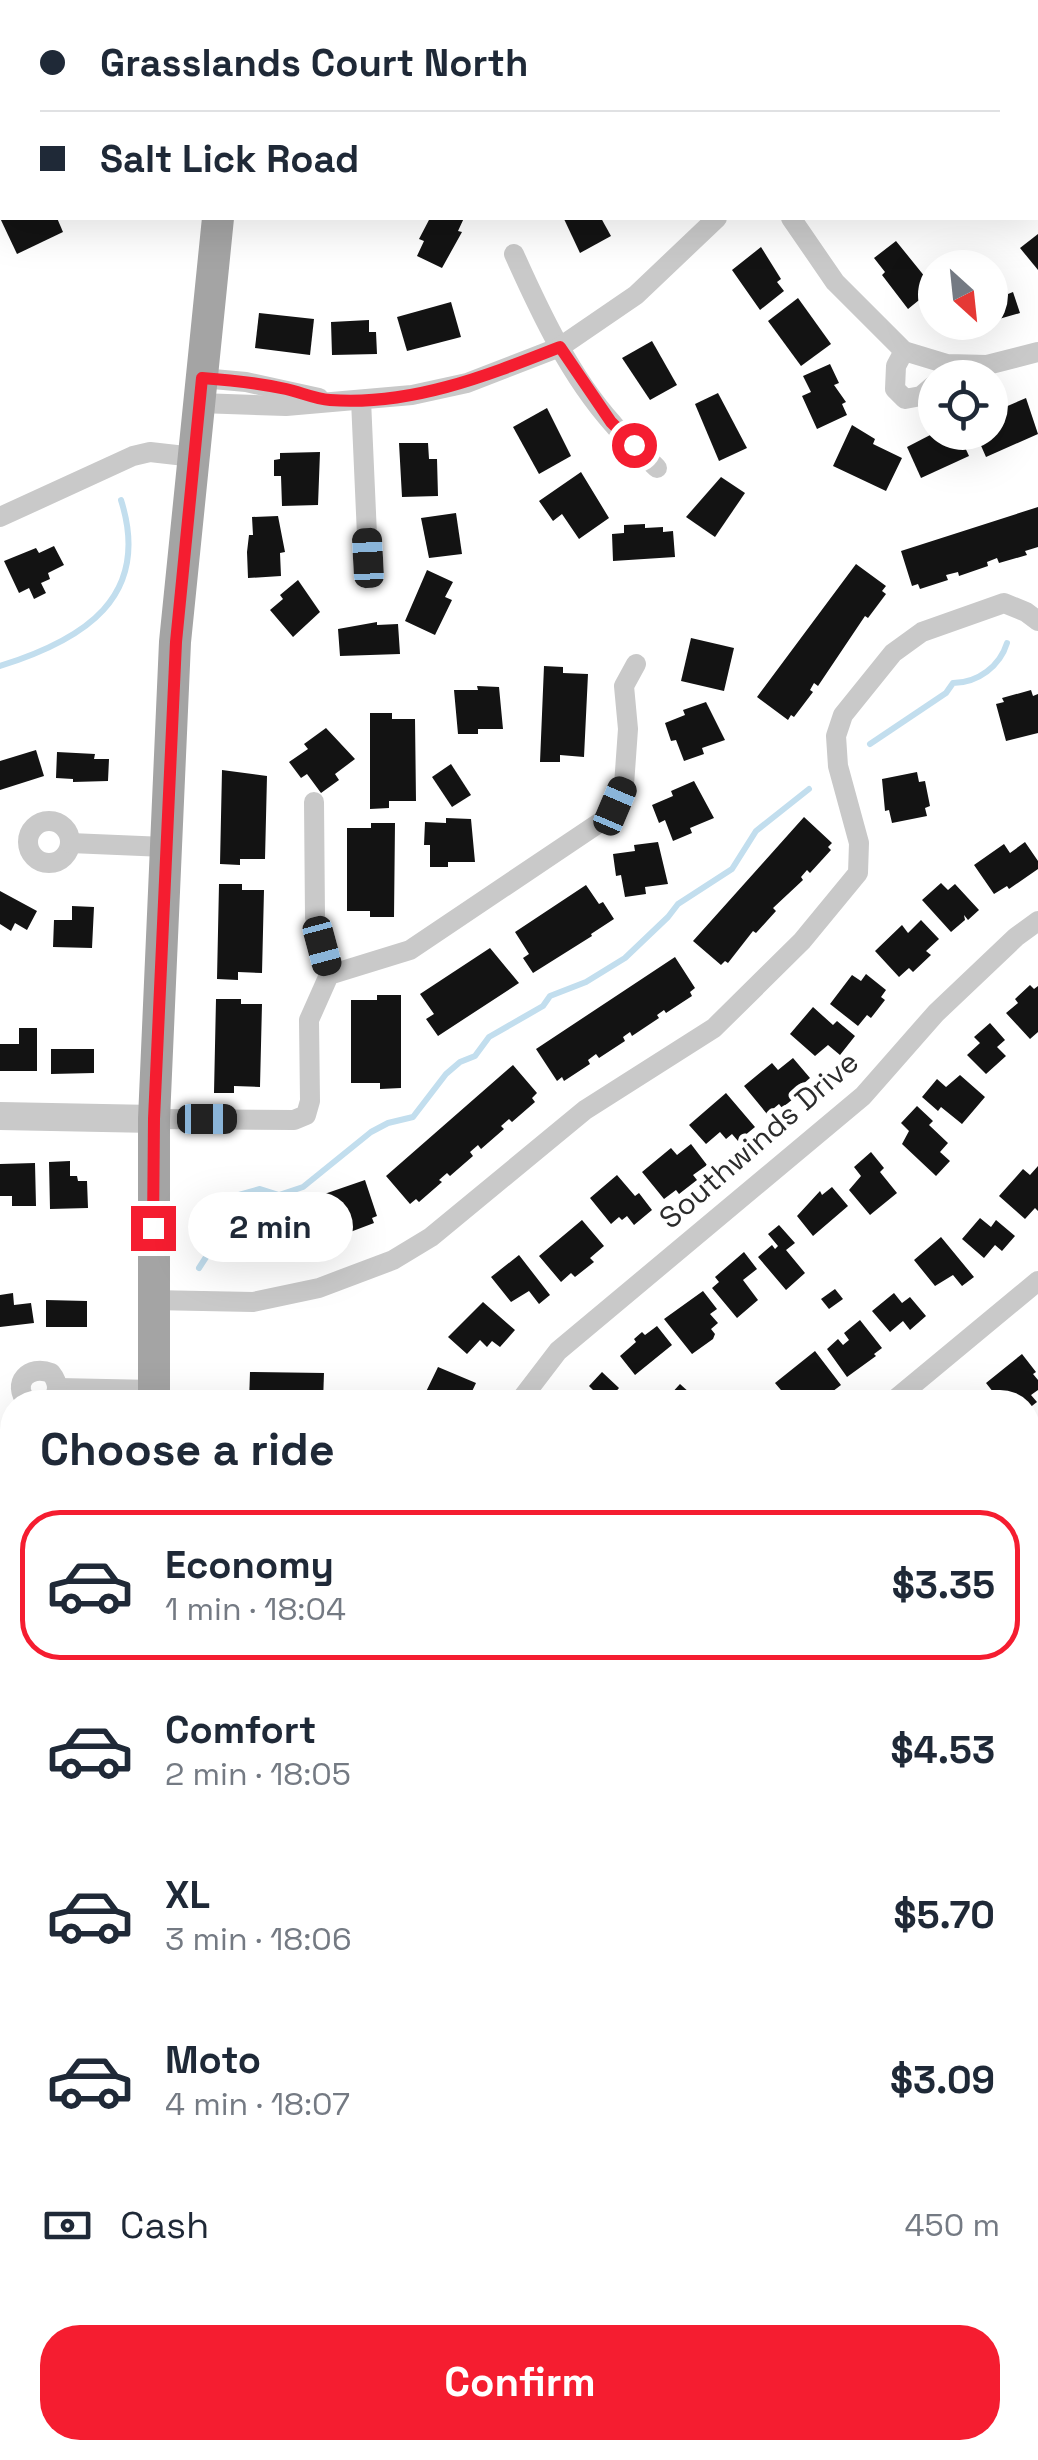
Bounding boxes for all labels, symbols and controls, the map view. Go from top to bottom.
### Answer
text: Grasslands Court North [100,39,528,87]
text: Salt Lick Road [100,135,359,183]
north arrow [918,250,1008,340]
map controls [918,250,1008,450]
button: locate [918,360,1008,450]
route start [612,423,657,468]
car [351,527,385,589]
car [589,773,641,839]
car [300,913,344,979]
street label: Southwinds Drive [651,1042,866,1237]
car [177,1104,237,1134]
callout: 2 min [188,1193,353,1263]
route end [131,1206,176,1251]
text: 2 min [229,1207,312,1247]
text: Choose a ride [40,1421,335,1478]
icon: car [45,1540,135,1630]
text: Economy [165,1541,334,1589]
text: $3.35 [892,1561,995,1609]
text: 1 min · 18:04 [165,1589,346,1629]
icon: car [45,1705,135,1795]
text: Comfort [165,1706,316,1754]
text: $4.53 [891,1726,995,1774]
text: 2 min · 18:05 [165,1754,351,1794]
icon: car [45,1870,135,1960]
text: XL [165,1871,210,1919]
text: $5.70 [894,1891,995,1939]
text: 3 min · 18:06 [165,1919,351,1959]
icon: car [45,2035,135,2125]
text: Moto [165,2036,261,2084]
text: $3.09 [890,2056,995,2104]
text: 4 min · 18:07 [165,2084,350,2124]
icon: cash [40,2198,95,2253]
text: Cash [120,2201,209,2249]
text: 450 m [905,2205,1000,2245]
button: Confirm [40,2325,1000,2440]

